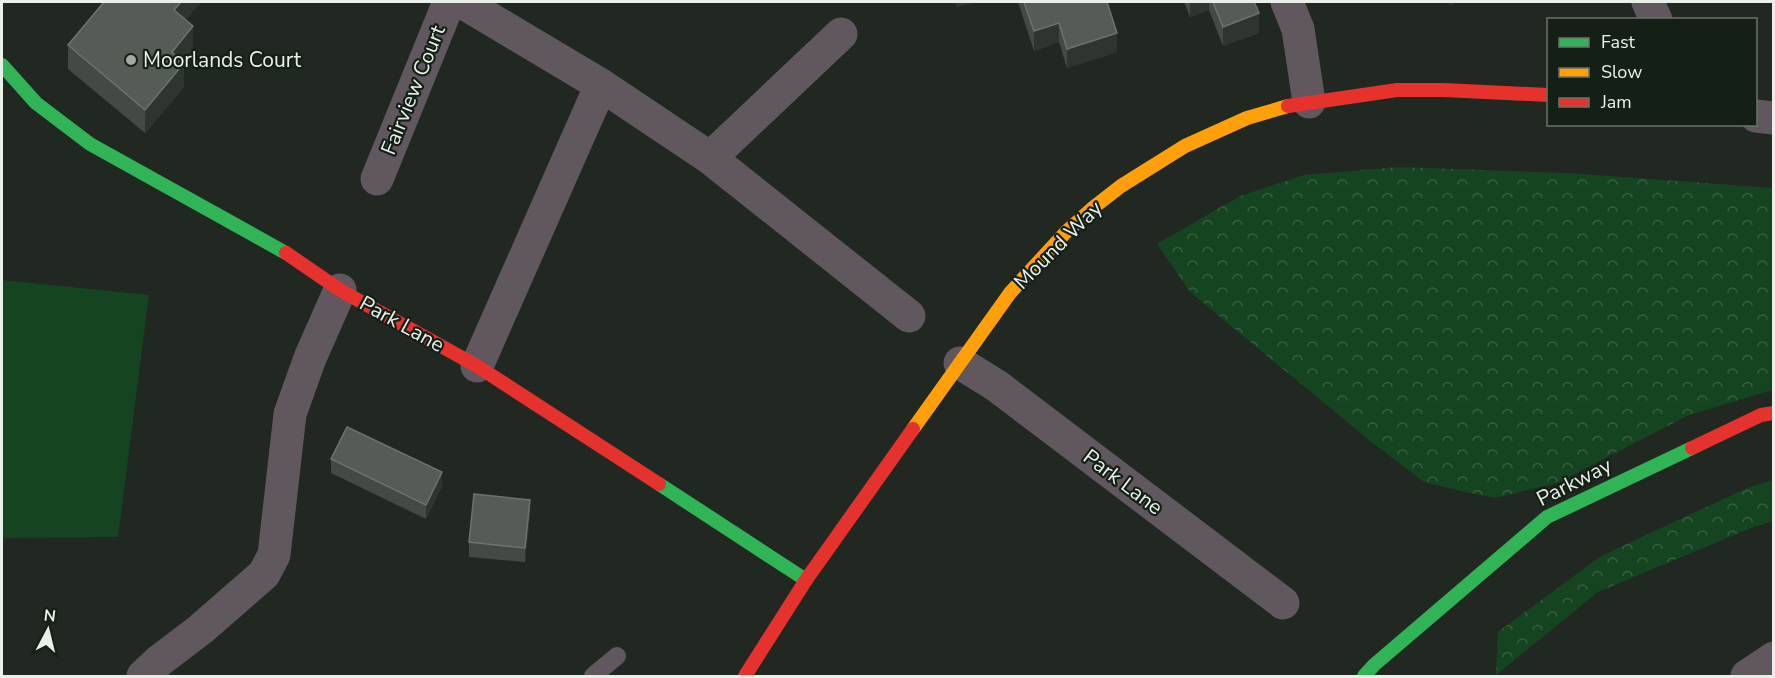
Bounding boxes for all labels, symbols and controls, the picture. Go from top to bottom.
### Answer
legend [1547,18,1757,126]
street label: Fairview Court [374,21,452,159]
text: Fast [1601,30,1636,54]
place label: Moorlands Court [143,46,302,74]
marker: Moorlands Court [124,53,138,67]
text: Slow [1601,60,1642,84]
text: Jam [1600,90,1632,114]
street label: Mound Way [1008,194,1109,295]
street label: Park Lane [355,289,449,359]
street label: Park Lane [1077,443,1169,521]
street label: Parkway [1532,451,1617,513]
north arrow [18,600,78,660]
text: N [42,604,57,628]

